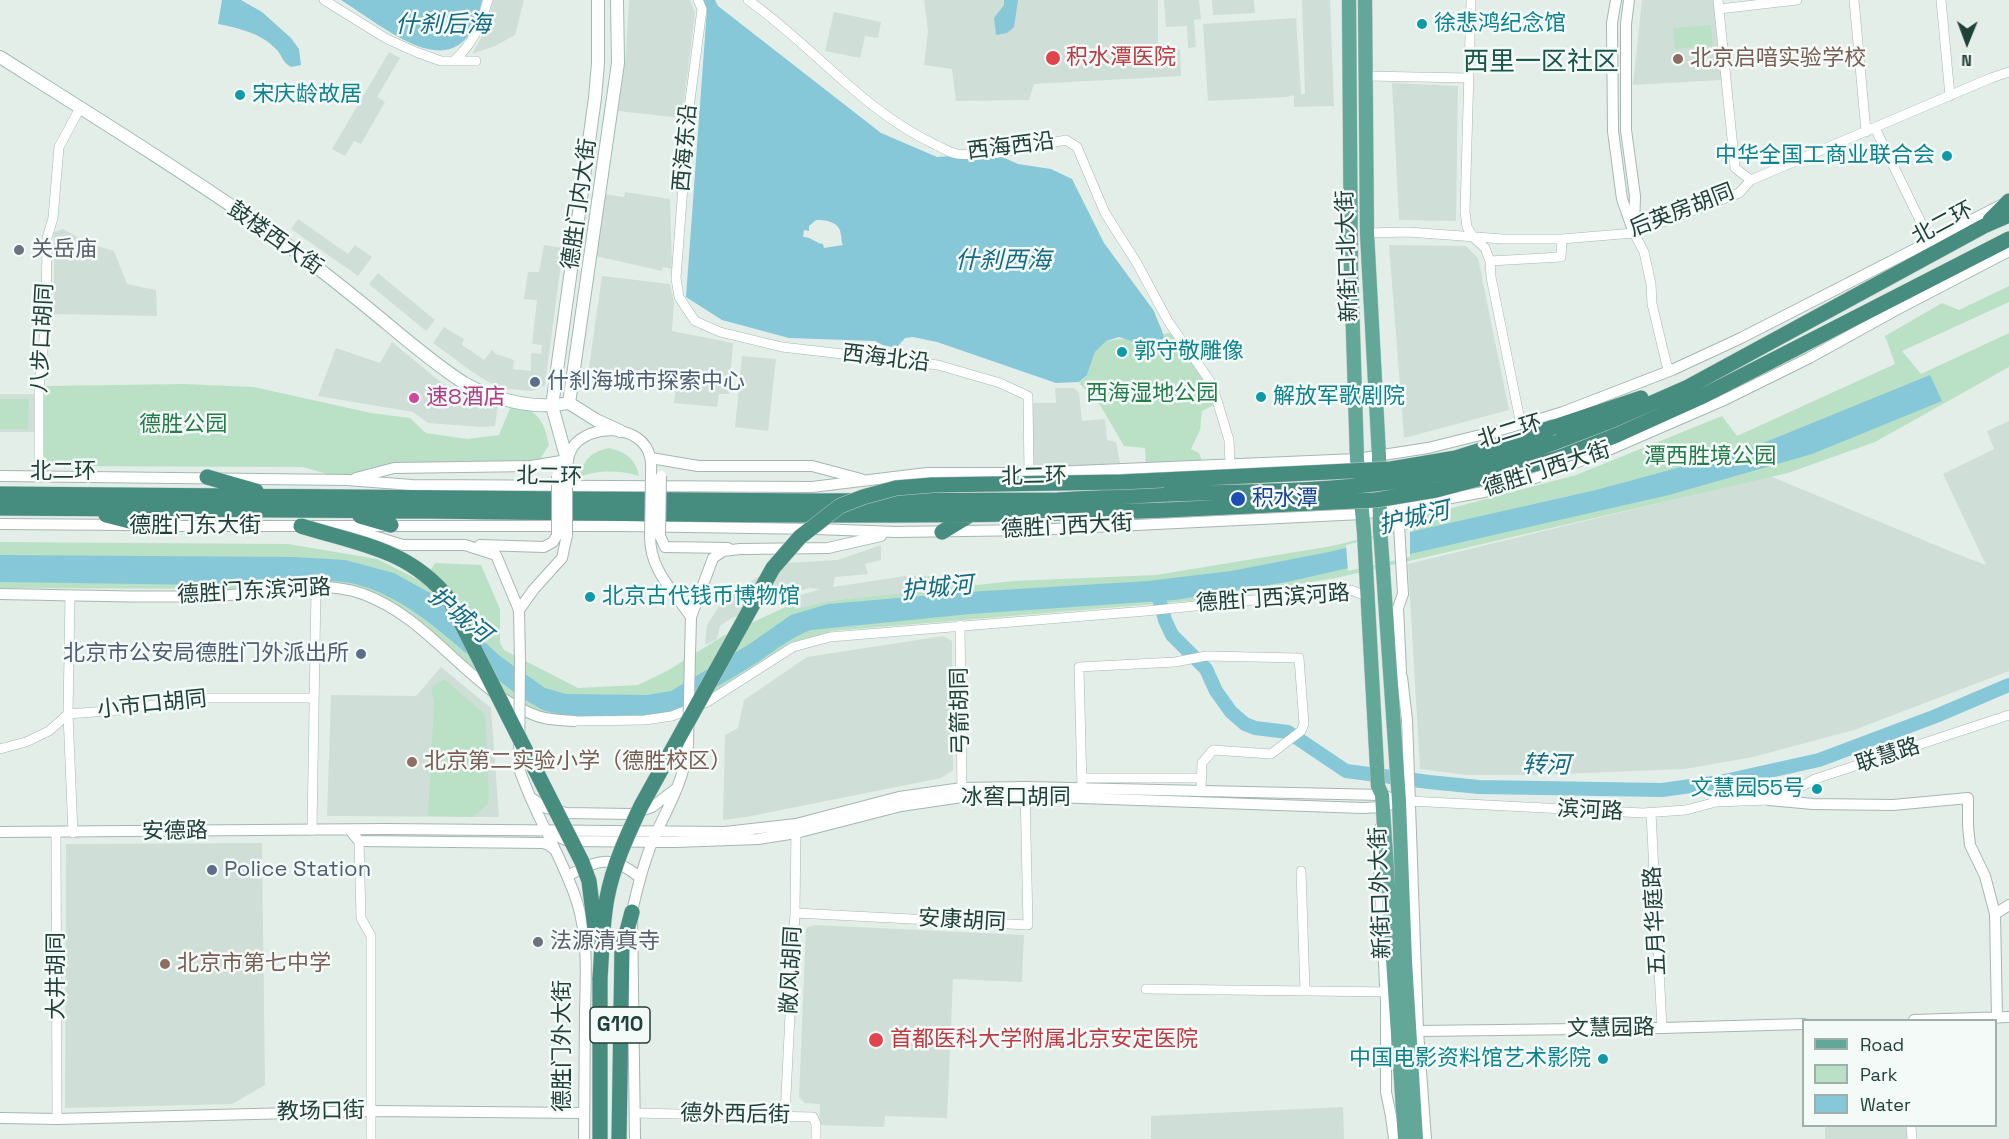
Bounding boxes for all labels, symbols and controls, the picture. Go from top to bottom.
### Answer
water label: 什刹后海 [395,11,491,39]
place label: 徐悲鸿纪念馆 [1434,11,1566,37]
north arrow [1937,12,1997,72]
marker: 徐悲鸿纪念馆 [1415,17,1429,31]
place label: 积水潭医院 [1066,45,1176,71]
place label: 北京启喑实验学校 [1690,46,1866,72]
district label: 西里一区社区 [1463,47,1619,79]
marker: 积水潭医院 [1044,49,1062,67]
text: N [1961,50,1972,71]
marker: 北京启喑实验学校 [1671,52,1685,66]
place label: 宋庆龄故居 [252,82,362,108]
marker: 宋庆龄故居 [233,88,247,102]
street label: 西海东沿 [669,103,703,193]
street label: 西海西沿 [966,129,1056,165]
street label: 德胜门内大街 [558,137,602,271]
place label: 中华全国工商业联合会 [1715,143,1935,169]
marker: 中华全国工商业联合会 [1940,149,1954,163]
street label: 后英房胡同 [1626,179,1738,243]
street label: 新街口北大街 [1333,190,1363,322]
street label: 鼓楼西大街 [222,197,328,281]
street label: 北二环 [1908,197,1978,251]
place label: 关岳庙 [31,237,97,263]
marker: 关岳庙 [12,243,26,257]
water label: 什刹西海 [955,247,1051,275]
street label: 八步口胡同 [27,282,59,394]
place label: 郭守敬雕像 [1134,339,1244,365]
street label: 西海北沿 [841,341,931,377]
marker: 郭守敬雕像 [1115,345,1129,359]
place label: 什刹海城市探索中心 [547,369,745,395]
marker: 什刹海城市探索中心 [528,375,542,389]
park label: 西海湿地公园 [1086,381,1218,407]
place label: 解放军歌剧院 [1273,384,1405,410]
place label: 速8酒店 [426,385,506,411]
marker: 解放军歌剧院 [1254,390,1268,404]
marker: 速8酒店 [407,391,421,405]
street label: 北二环 [1475,410,1545,454]
park label: 德胜公园 [139,412,227,438]
street label: 德胜门西大街 [1480,437,1614,503]
park label: 潭西胜境公园 [1644,444,1776,470]
street label: 北二环 [30,459,96,485]
street label: 北二环 [516,463,582,491]
street label: 北二环 [1001,463,1067,491]
place label: 积水潭 [1252,486,1318,512]
marker: 积水潭 [1229,490,1247,508]
water label: 护城河 [1376,497,1452,541]
street label: 德胜门西大街 [1000,510,1134,544]
street label: 德胜门东大街 [129,513,261,539]
water label: 护城河 [900,572,974,606]
street label: 德胜门东滨河路 [176,575,332,609]
street label: 德胜门西滨河路 [1195,580,1351,618]
water label: 护城河 [422,582,496,650]
place label: 北京古代钱币博物馆 [602,584,800,610]
marker: 北京古代钱币博物馆 [583,590,597,604]
place label: 北京市公安局德胜门外派出所 [63,641,349,667]
marker: 北京市公安局德胜门外派出所 [354,647,368,661]
street label: 弓箭胡同 [947,667,975,755]
street label: 小市口胡同 [96,686,208,724]
street label: 联慧路 [1853,733,1923,779]
place label: 北京第二实验小学（德胜校区） [424,749,732,775]
water label: 转河 [1522,751,1570,781]
marker: 北京第二实验小学（德胜校区） [405,755,419,769]
place label: 文慧园55号 [1691,776,1805,802]
marker: 文慧园55号 [1810,782,1824,796]
street label: 冰窖口胡同 [961,785,1071,811]
street label: 滨河路 [1556,796,1624,826]
street label: 安德路 [142,818,208,846]
street label: 新街口外大街 [1366,827,1396,959]
place label: Police Station [224,857,371,883]
marker: Police Station [205,863,219,877]
street label: 五月华庭路 [1640,865,1672,977]
street label: 安康胡同 [917,906,1007,936]
street label: 敞风胡同 [777,925,807,1015]
place label: 法源清真寺 [550,929,660,955]
street label: 大井胡同 [44,932,70,1020]
marker: 法源清真寺 [531,935,545,949]
place label: 北京市第七中学 [177,951,331,977]
marker: 北京市第七中学 [158,957,172,971]
street label: 德胜门外大街 [550,980,576,1112]
road number: G110 [590,1007,650,1043]
street label: 文慧园路 [1567,1015,1655,1043]
legend [1802,1019,1997,1127]
place label: 首都医科大学附属北京安定医院 [890,1027,1198,1053]
marker: 首都医科大学附属北京安定医院 [867,1031,885,1049]
text: Road [1860,1033,1904,1056]
place label: 中国电影资料馆艺术影院 [1349,1046,1591,1072]
marker: 中国电影资料馆艺术影院 [1596,1052,1610,1066]
text: Park [1860,1063,1897,1086]
text: Water [1860,1093,1911,1116]
street label: 教场口街 [277,1098,365,1126]
street label: 德外西后街 [680,1101,790,1129]

